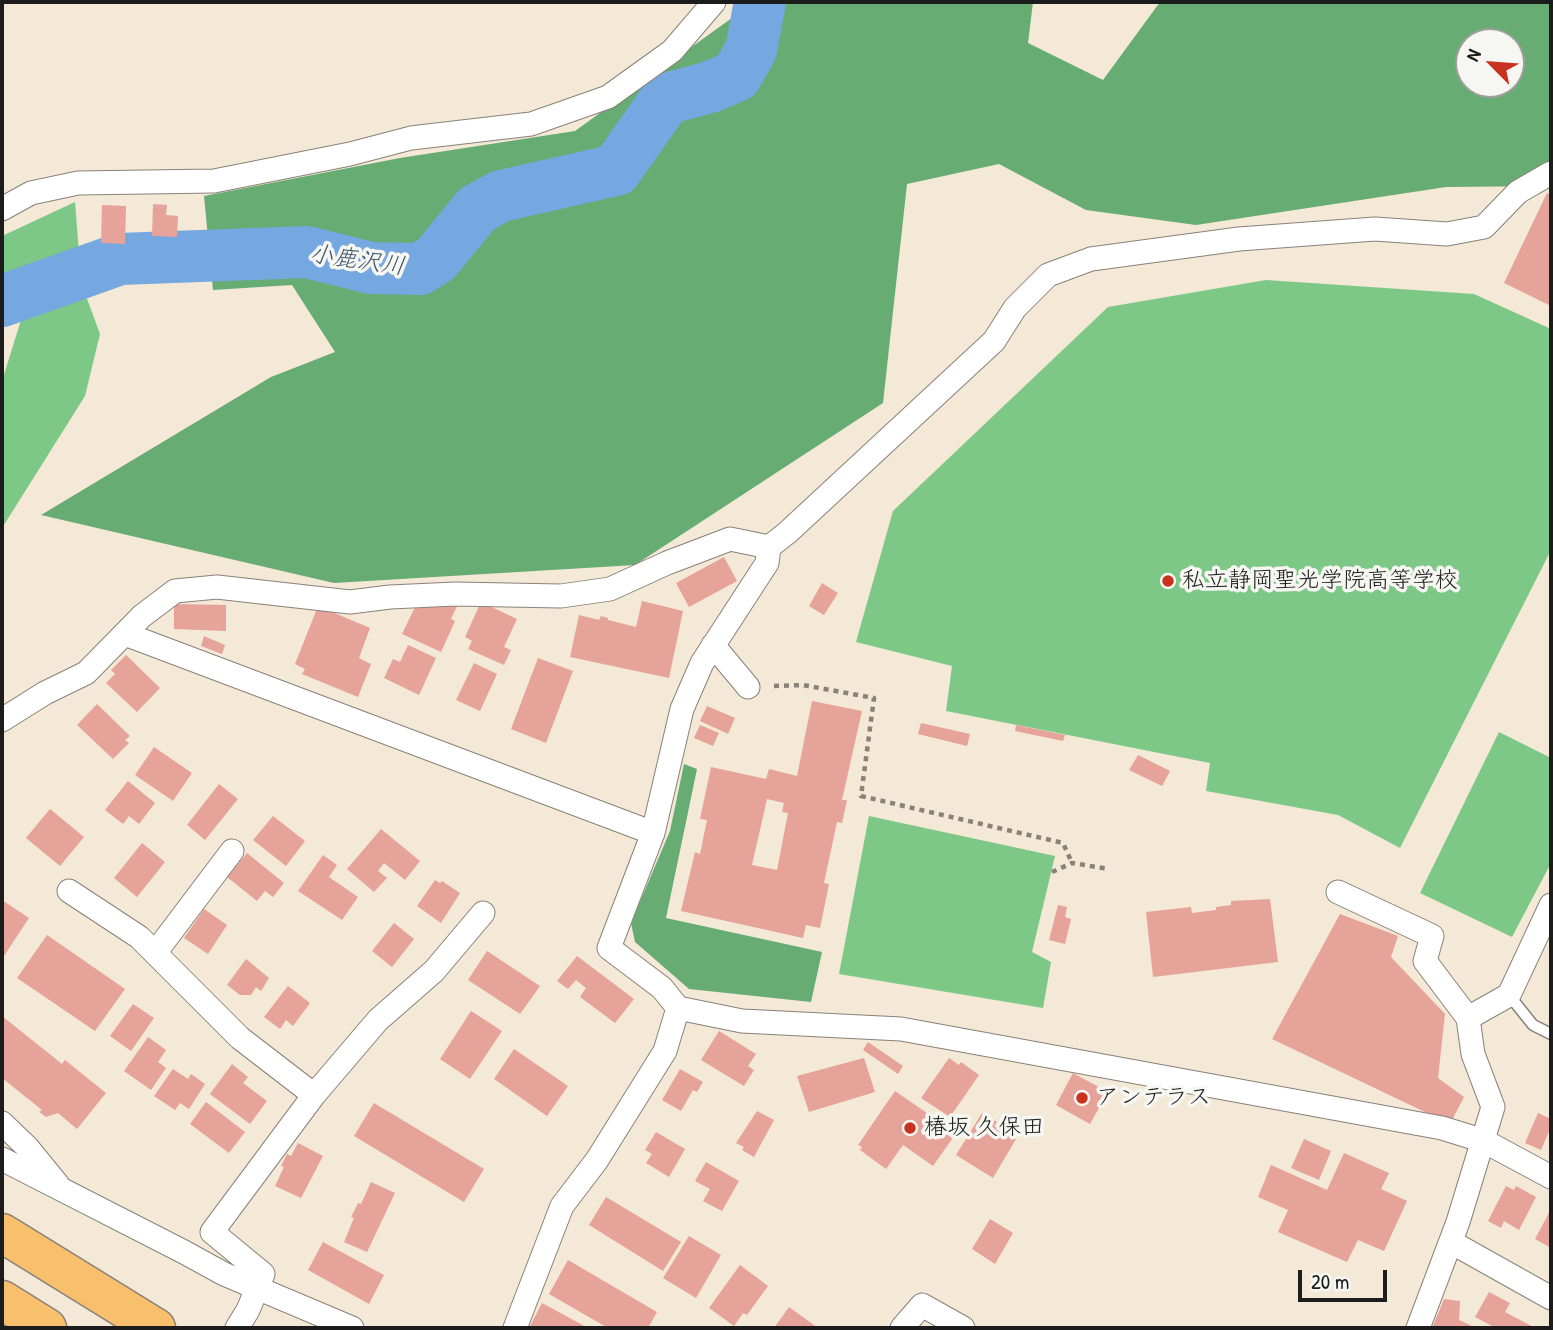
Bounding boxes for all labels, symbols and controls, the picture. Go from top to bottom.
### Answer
north arrow [1455,28,1525,98]
text: N [1459,45,1487,65]
water label: 小鹿沢川 [307,240,407,282]
place label: 私立静岡聖光学院高等学校 [1182,567,1458,595]
marker: 私立静岡聖光学院高等学校 [1160,573,1176,589]
place label: アンテラス [1096,1084,1211,1112]
marker: アンテラス [1074,1090,1090,1106]
place label: 椿坂 久保田 [924,1114,1044,1142]
marker: 椿坂 久保田 [902,1120,918,1136]
scale bar [1301,1256,1390,1300]
text: 20 m [1311,1267,1349,1296]

